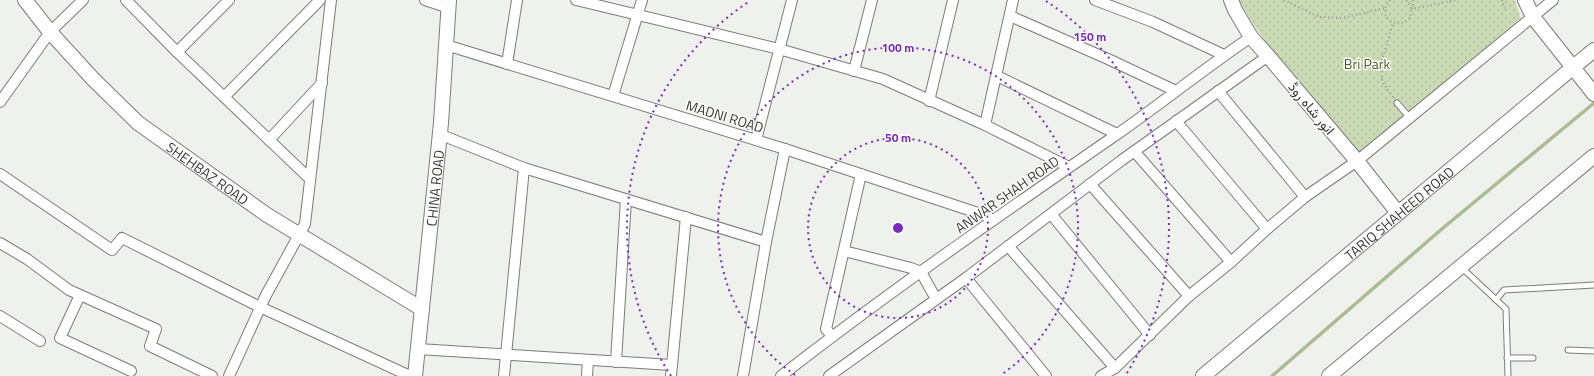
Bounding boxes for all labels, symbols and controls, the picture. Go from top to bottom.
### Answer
text: 150 m [1074,27,1106,46]
text: 100 m [882,38,914,57]
park label: Bri Park [1344,53,1390,74]
street label: انور شاہ روڈ [1284,77,1340,139]
street label: MADNI ROAD [684,94,766,138]
text: 50 m [885,128,911,147]
street label: SHEHBAZ ROAD [162,136,253,209]
street label: CHINA ROAD [420,149,449,227]
street label: ANWAR SHAH ROAD [951,150,1063,238]
street label: TARIQ SHAHEED ROAD [1339,161,1458,265]
centre of rings [891,221,905,235]

